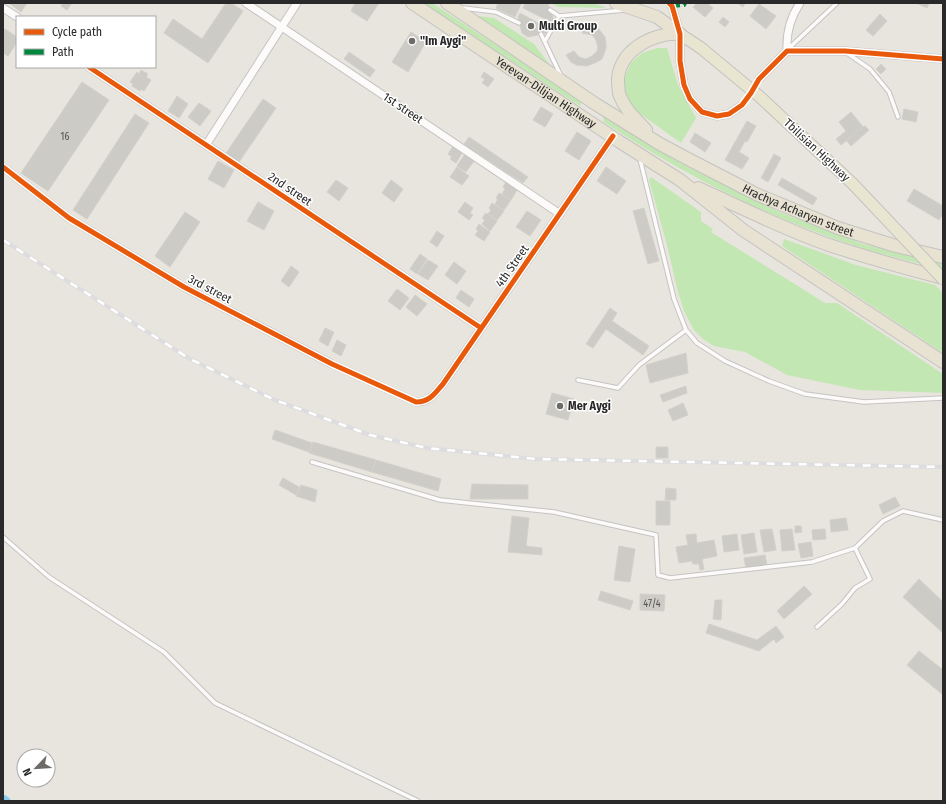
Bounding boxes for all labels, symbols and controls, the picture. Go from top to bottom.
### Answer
legend [16,16,156,68]
place label: Multi Group [539,19,598,33]
marker: Multi Group [526,21,536,31]
text: Cycle path [52,25,102,39]
place label: "Im Aygi" [420,34,466,48]
marker: "Im Aygi" [407,36,417,46]
text: Path [52,45,74,59]
street label: Yerevan-Dilijan Highway [493,54,599,131]
street label: 1st street [380,90,426,126]
street label: Tbilisian Highway [781,116,853,185]
house number: 16 [61,131,69,143]
street label: 2nd street [266,169,315,209]
street label: Hrachya Acharyan street [740,181,855,239]
street label: 4th Street [492,242,532,290]
street label: 3rd street [186,272,234,306]
place label: Mer Aygi [568,399,611,413]
marker: Mer Aygi [555,401,565,411]
house number: 47/4 [643,598,661,610]
north arrow [16,748,56,788]
text: N [20,766,35,778]

